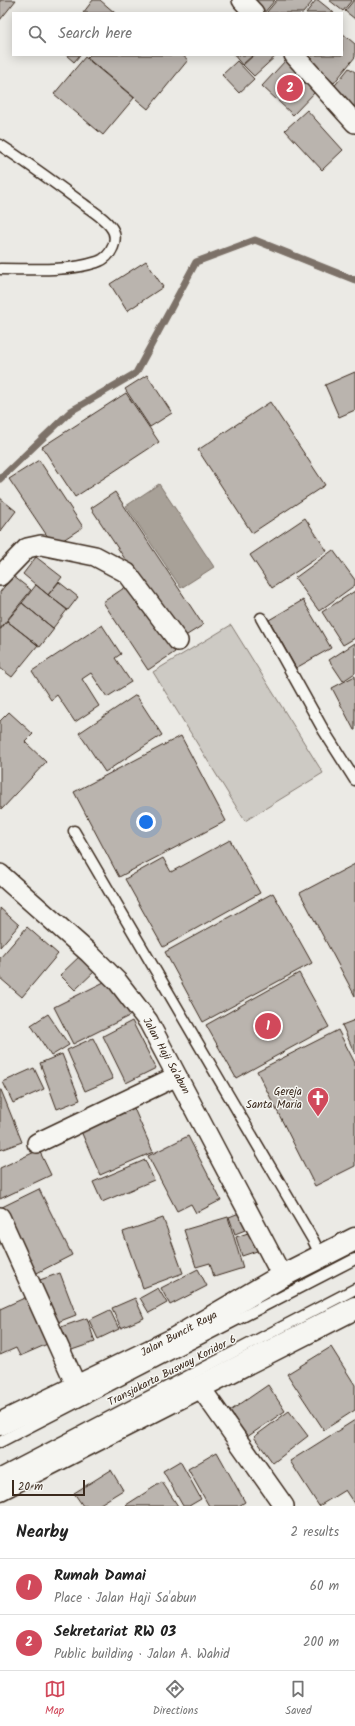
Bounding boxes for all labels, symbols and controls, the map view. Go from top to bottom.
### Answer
search box [12,12,343,56]
text: Search here [58,22,132,46]
icon: search [26,23,48,45]
pin: 2 [277,73,303,103]
your location [136,812,156,832]
pin: 1 [255,1011,281,1041]
street label: Jalan Haji Sa'abun [137,1014,195,1098]
place label: Gereja Santa Maria [246,1083,302,1114]
church icon: Gereja Santa Maria [305,1085,331,1118]
street label: Jalan Buncit Raya [137,1306,221,1362]
street label: Transjakarta Busway Koridor 6 [104,1331,240,1411]
scale bar [12,1478,85,1497]
text: 20 m [18,1478,43,1496]
text: Nearby [16,1519,68,1546]
text: 2 results [291,1522,339,1543]
text: Rumah Damai [54,1564,146,1588]
text: 1 [27,1576,31,1597]
text: 60 m [310,1576,339,1597]
text: Place · Jalan Haji Sa'abun [54,1588,197,1609]
text: Sekretariat RW 03 [54,1620,176,1644]
text: 2 [25,1632,33,1653]
text: 200 m [303,1632,339,1653]
text: Public building · Jalan A. Wahid [54,1644,230,1665]
tab: Map [44,1678,66,1720]
tab: Directions [153,1678,198,1720]
tab: Saved [285,1678,311,1720]

